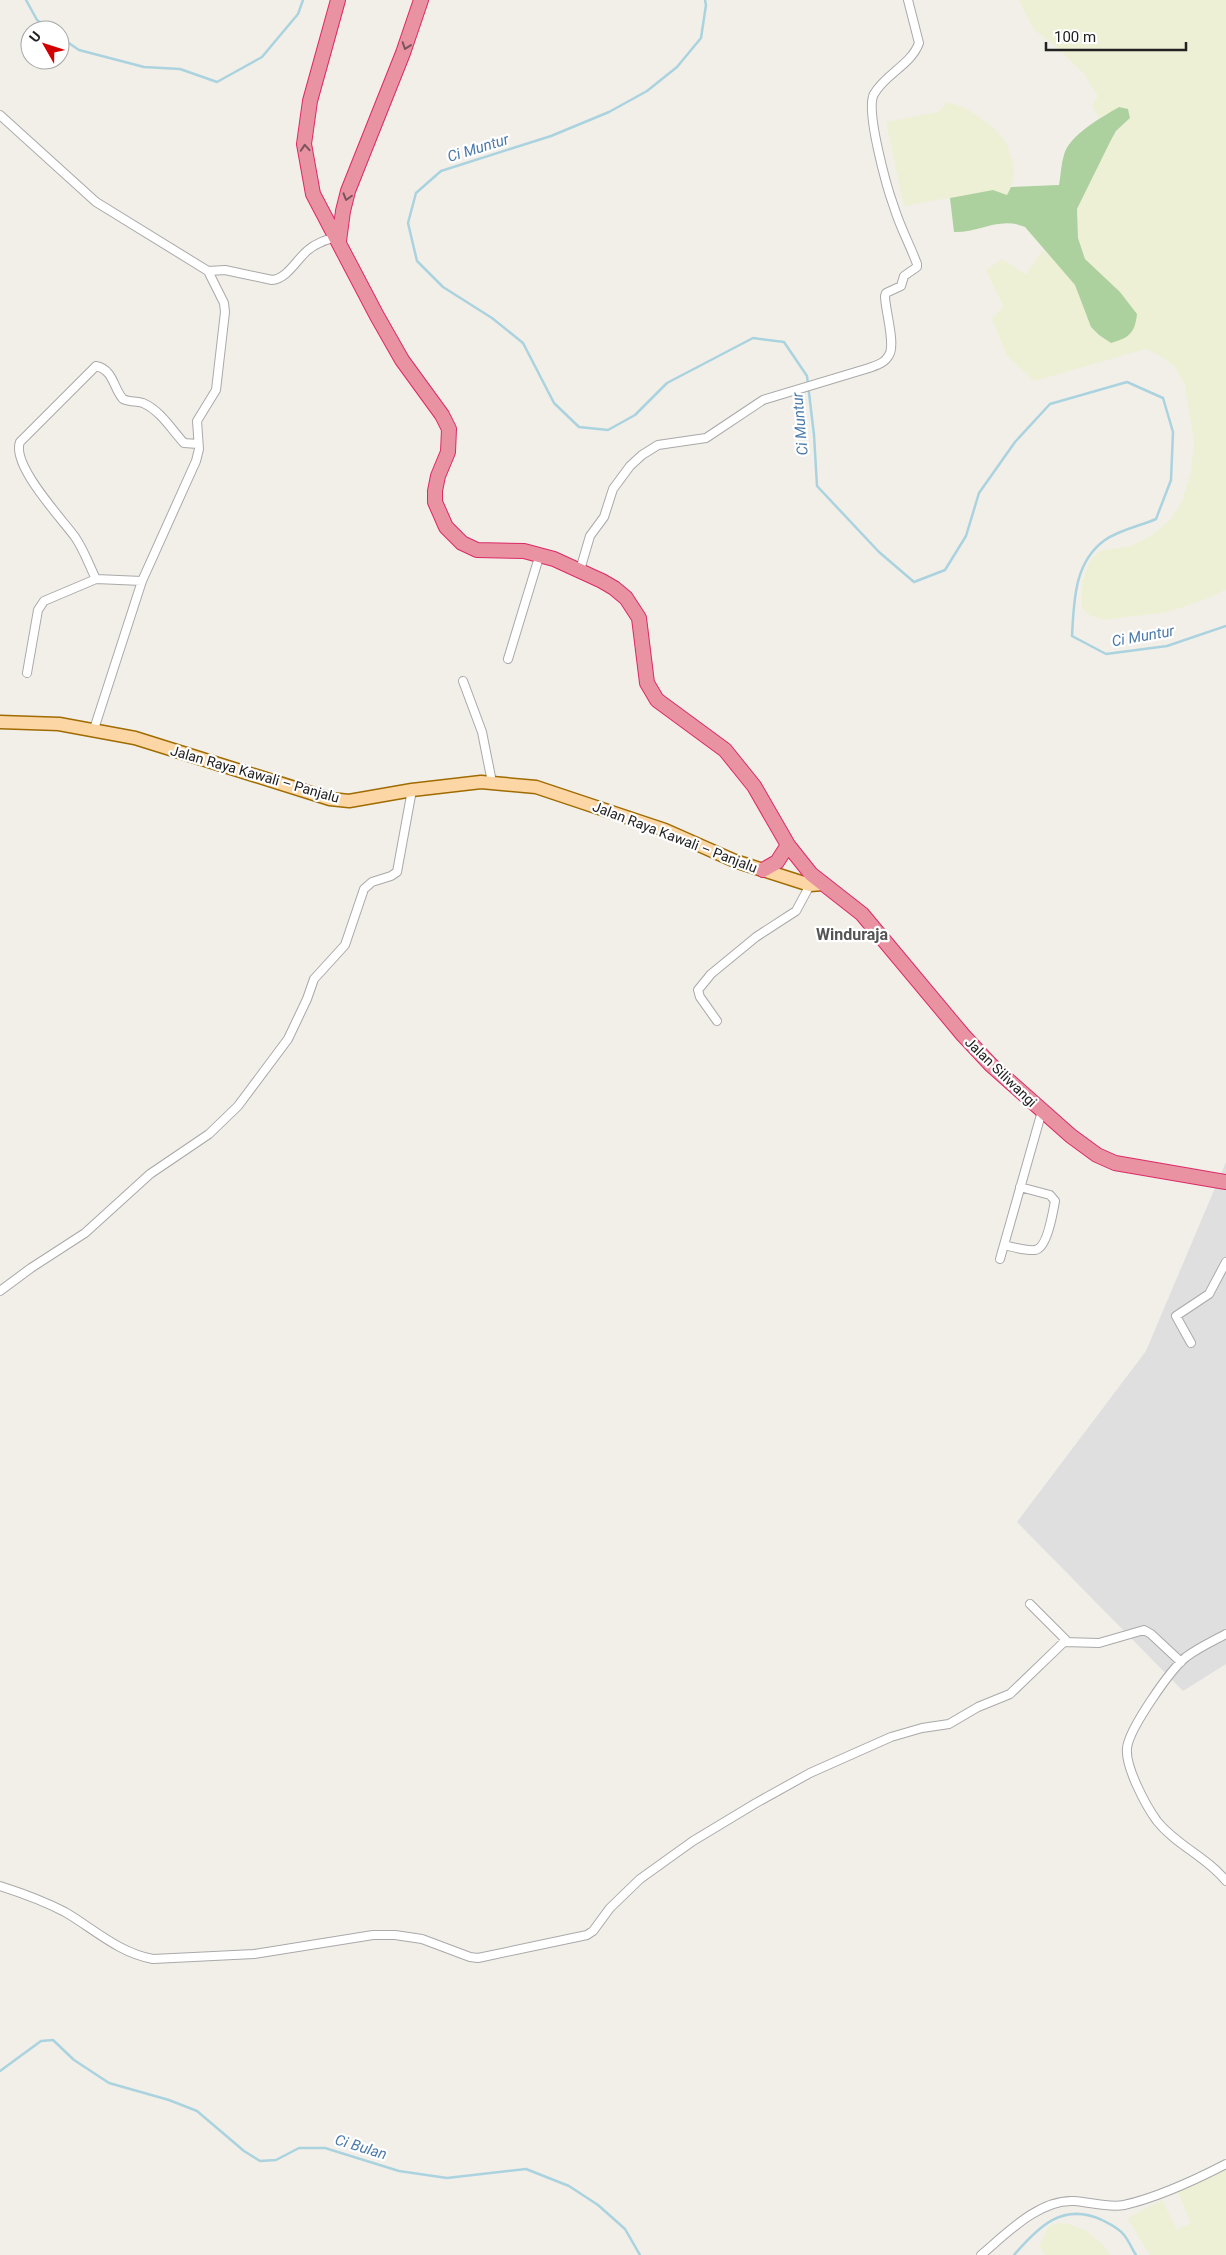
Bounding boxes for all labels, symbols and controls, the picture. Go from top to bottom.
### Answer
north arrow [20,20,70,70]
scale bar [1046,20,1186,52]
text: U [26,28,44,45]
text: 100 m [1054,28,1096,46]
one-way arrow [402,41,412,50]
water label: Ci Muntur [445,130,512,166]
one-way arrow [300,143,311,151]
one-way arrow [342,193,352,201]
water label: Ci Muntur [788,391,812,456]
water label: Ci Muntur [1110,621,1177,650]
street label: Jalan Raya Kawali – Panjalu [169,742,341,806]
street label: Jalan Raya Kawali – Panjalu [590,798,760,876]
district label: Winduraja [816,925,888,944]
street label: Jalan Siliwangi [962,1034,1040,1110]
water label: Ci Bulan [333,2131,389,2163]

